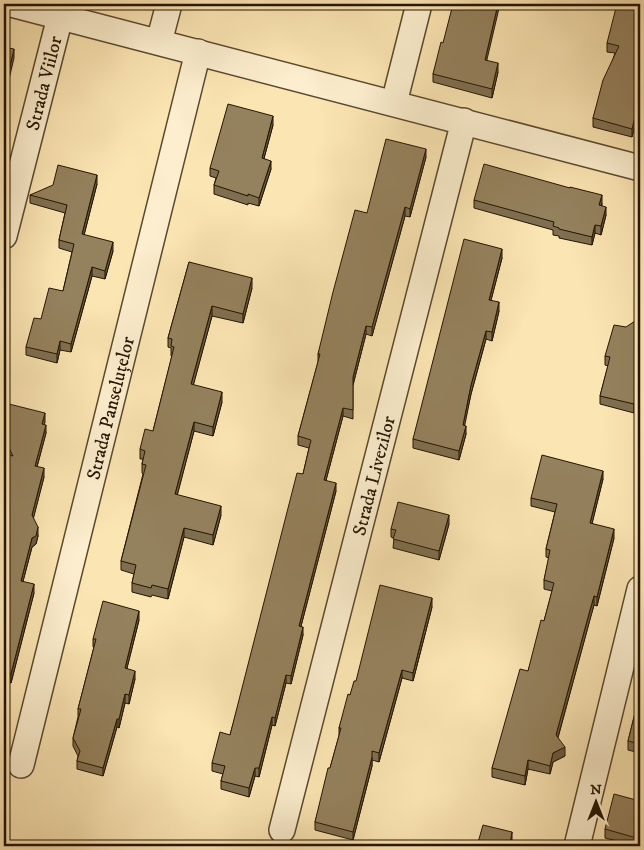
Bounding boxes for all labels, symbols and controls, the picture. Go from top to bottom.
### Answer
street label: Strada Viilor [22,34,68,133]
street label: Strada Panseluțelor [82,334,140,482]
street label: Strada Livezilor [348,414,401,538]
north arrow [572,778,622,828]
text: N [590,781,602,799]

